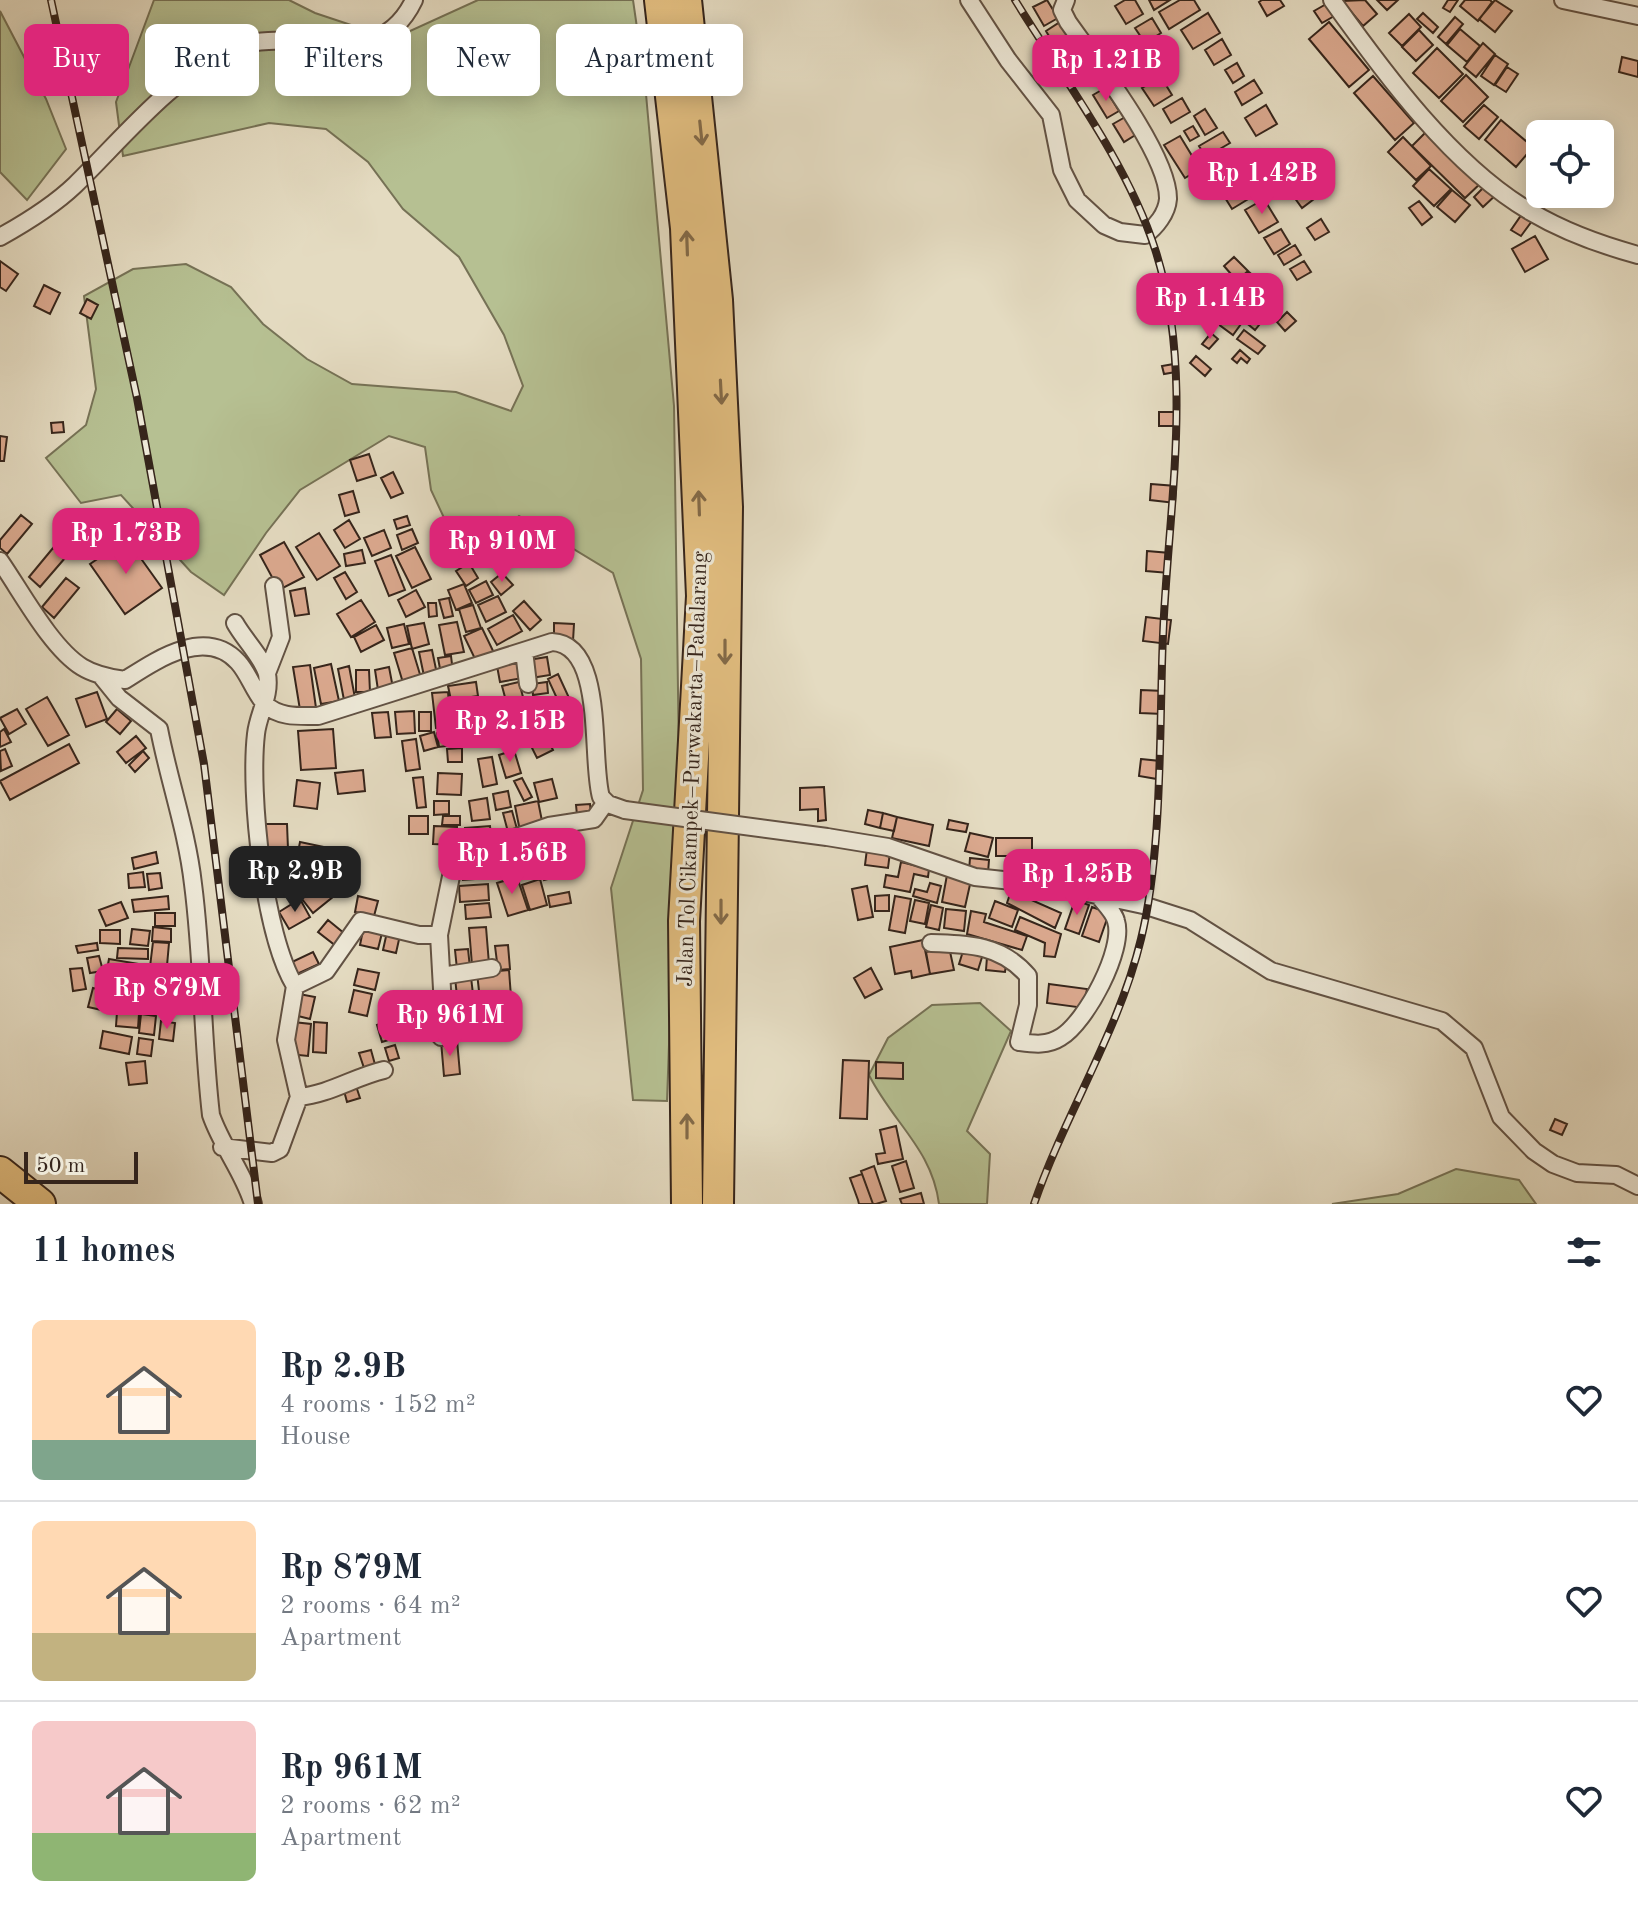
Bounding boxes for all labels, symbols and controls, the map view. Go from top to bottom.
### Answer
chip: Buy [24,24,129,96]
chip: Rent [145,24,259,96]
chip: Filters [275,24,411,96]
chip: New [427,24,540,96]
chip: Apartment [556,24,743,96]
pin: Rp 1.21B [1023,35,1189,103]
text: Rp 1.21B [1050,48,1162,74]
one-way arrow [694,119,709,146]
map controls [1526,120,1614,208]
button: locate [1526,120,1614,208]
pin: Rp 1.42B [1179,148,1345,216]
text: Rp 1.42B [1206,161,1318,187]
one-way arrow [679,230,694,257]
pin: Rp 1.14B [1127,273,1293,341]
text: Rp 1.14B [1154,286,1266,312]
one-way arrow [714,378,729,405]
one-way arrow [691,490,706,517]
pin: Rp 1.73B [43,508,209,576]
pin: Rp 910M [428,516,576,584]
text: Rp 1.73B [70,521,182,547]
text: Rp 910M [448,529,556,555]
street label: Jalan Tol Cikampek–Purwakarta–Padalarang [674,551,712,987]
one-way arrow [717,638,732,665]
pin: Rp 2.15B [427,696,593,764]
text: Rp 2.15B [454,709,566,735]
pin: Rp 1.56B [429,828,595,896]
text: Rp 1.56B [456,841,568,867]
pin: Rp 2.9B [221,846,369,914]
pin: Rp 1.25B [994,849,1160,917]
text: Rp 2.9B [247,859,343,885]
text: Rp 1.25B [1021,862,1133,888]
one-way arrow [713,898,729,925]
pin: Rp 879M [93,963,241,1031]
text: Rp 879M [113,976,221,1002]
pin: Rp 961M [376,990,524,1058]
text: Rp 961M [396,1003,504,1029]
one-way arrow [679,1113,695,1140]
scale bar [24,1148,138,1184]
text: 50 m [36,1155,85,1177]
icon: filters [1562,1230,1606,1274]
text: 11 homes [32,1235,175,1269]
text: Rp 2.9B [280,1351,406,1385]
icon: home [96,1352,192,1448]
icon: heart [1562,1378,1606,1422]
text: 4 rooms · 152 m² [280,1392,476,1418]
text: House [280,1424,351,1450]
text: Rp 879M [280,1552,422,1586]
icon: home [96,1553,192,1649]
icon: heart [1562,1579,1606,1623]
text: 2 rooms · 64 m² [280,1593,461,1619]
text: Apartment [280,1625,402,1651]
text: Rp 961M [280,1752,422,1786]
icon: home [96,1753,192,1849]
icon: heart [1562,1779,1606,1823]
text: 2 rooms · 62 m² [280,1793,461,1819]
text: Apartment [280,1825,402,1851]

